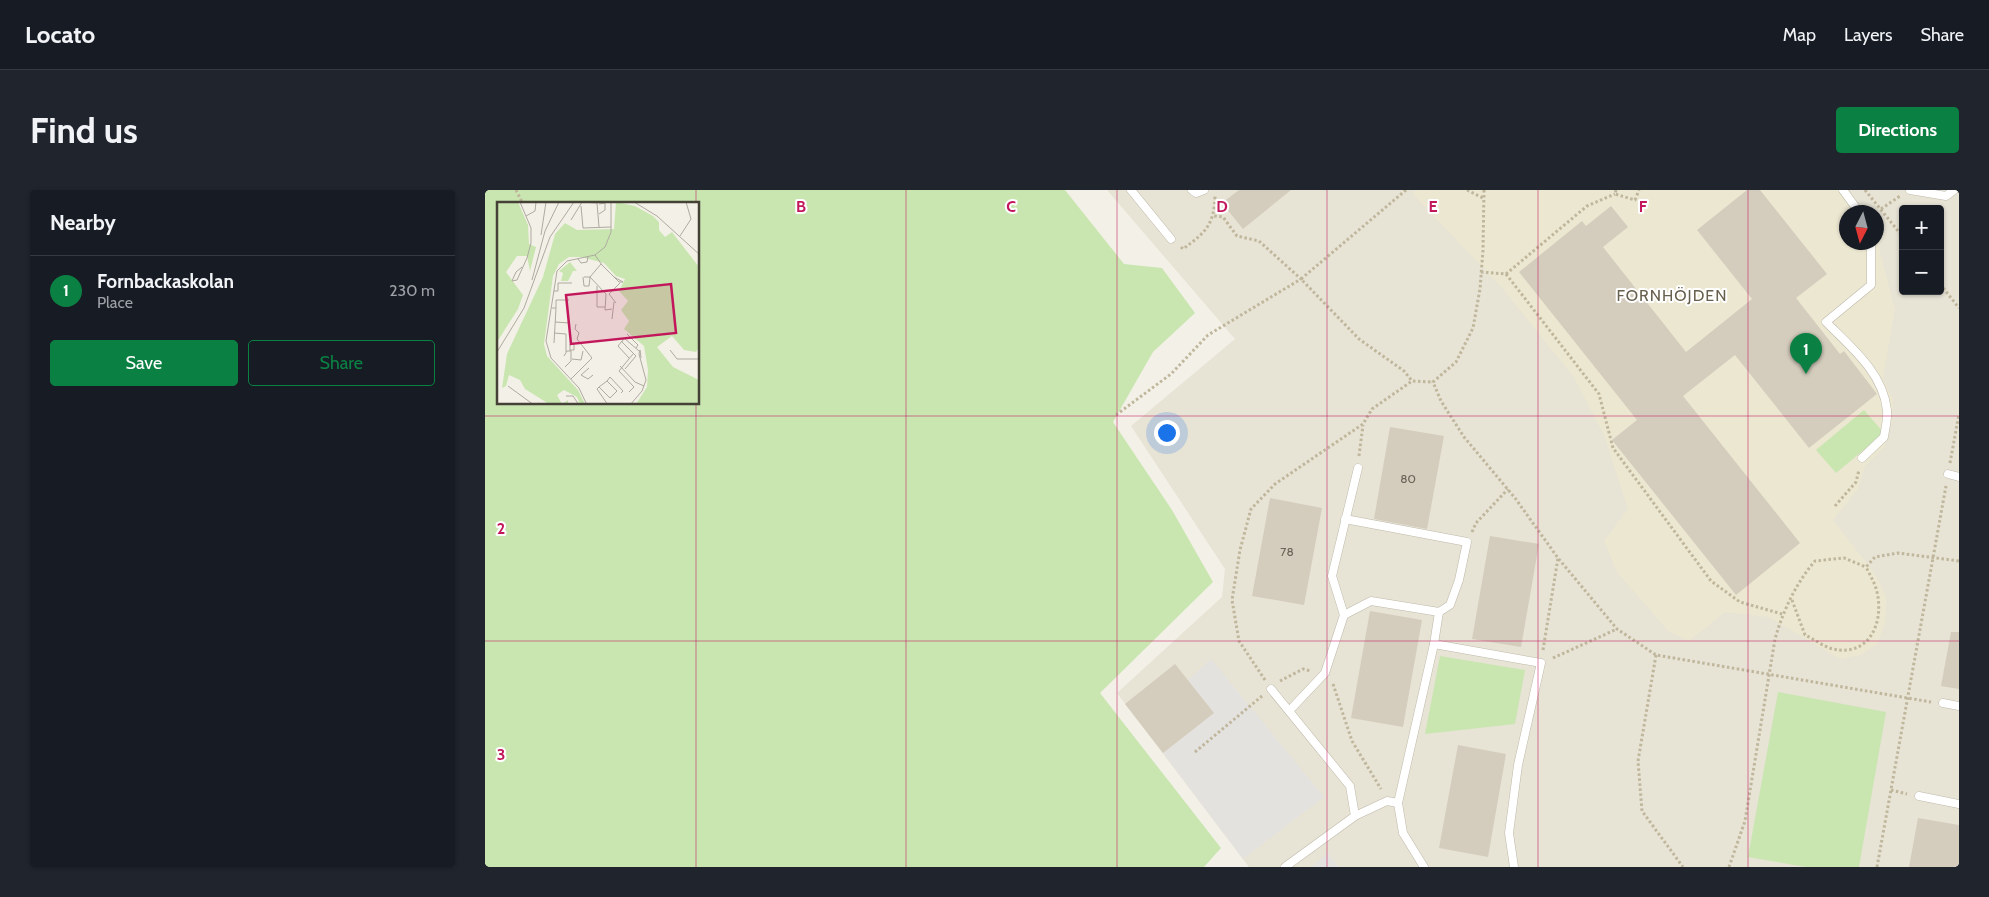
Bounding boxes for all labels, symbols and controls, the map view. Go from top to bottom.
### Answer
text: Locato [25,20,95,49]
text: Map [1783,24,1816,46]
text: Layers [1844,24,1893,46]
text: Share [1921,24,1964,46]
button: Directions [1836,107,1959,153]
text: Find us [30,109,138,152]
text: B [796,197,806,216]
text: C [1006,197,1016,216]
text: D [1216,197,1228,216]
text: E [1428,197,1438,216]
text: F [1639,197,1648,216]
inset map [497,202,700,405]
north arrow [1839,205,1884,250]
map controls [1899,205,1944,295]
button: + [1899,205,1944,250]
text: Nearby [50,210,116,235]
button: − [1899,250,1944,295]
text: Fornbackaskolan [97,270,234,293]
text: 1 [63,281,69,300]
text: 230 m [389,281,435,300]
district label: FORNHÖJDEN [1617,286,1727,305]
text: Place [97,293,133,312]
pin: 1 [1790,333,1822,374]
button: Save [50,340,238,386]
button: Share [248,340,435,386]
your location [1154,420,1180,446]
house number: 80 [1400,471,1416,486]
text: 2 [497,519,505,538]
house number: 78 [1280,544,1294,559]
text: 3 [497,745,505,764]

